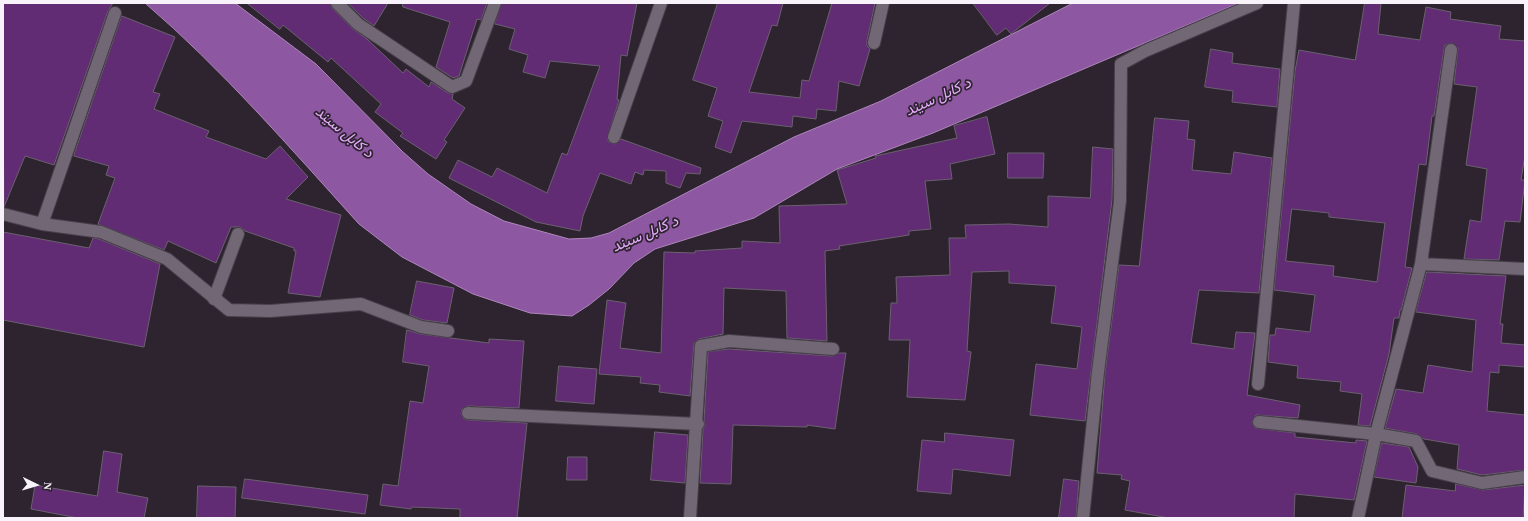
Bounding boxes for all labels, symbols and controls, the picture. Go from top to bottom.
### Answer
water label: د کابل سيند [903,76,975,122]
water label: د کابل سيند [310,104,376,164]
water label: د کابل سيند [610,214,682,258]
north arrow [16,465,56,505]
text: N [42,482,54,491]

